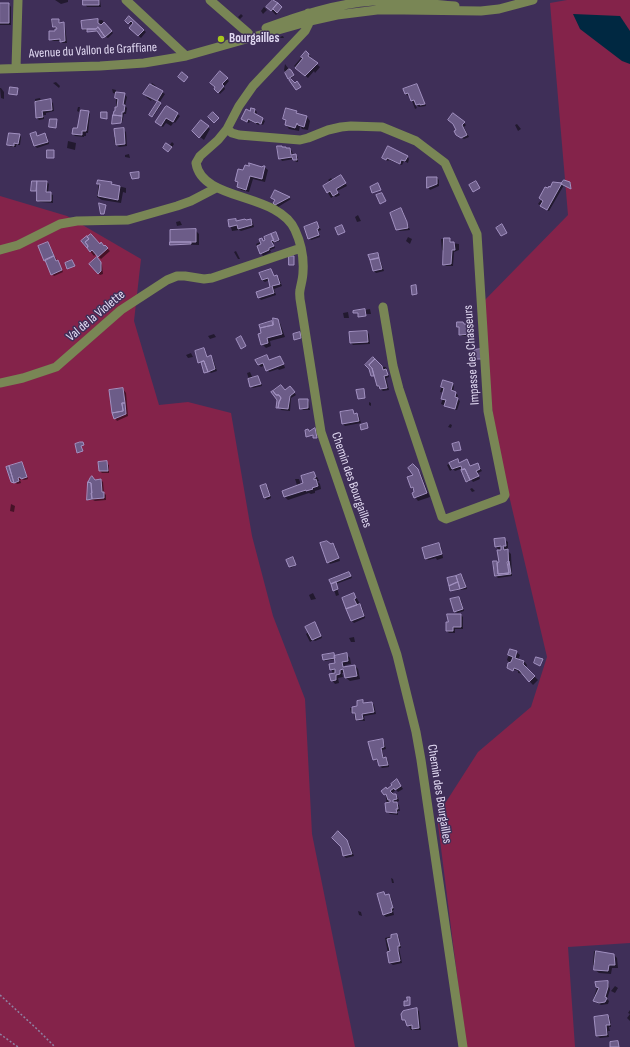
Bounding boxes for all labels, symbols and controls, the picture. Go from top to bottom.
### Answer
place label: Bourgailles [229,31,279,47]
marker: Bourgailles [216,34,226,44]
street label: Avenue du Vallon de Graffiane [28,40,158,62]
street label: Val de la Violette [64,287,128,345]
street label: Impasse des Chasseurs [461,305,483,405]
street label: Chemin des Bourgailles [327,430,375,530]
street label: Chemin des Bourgailles [423,743,455,845]

